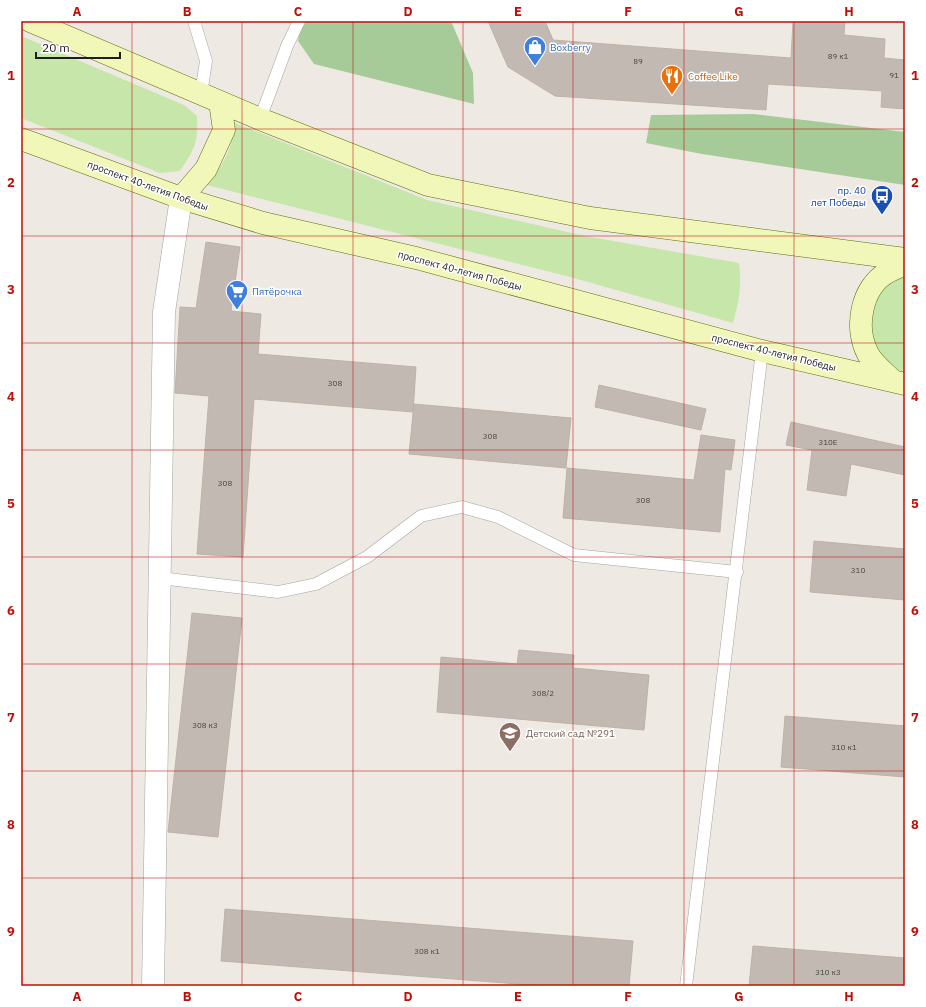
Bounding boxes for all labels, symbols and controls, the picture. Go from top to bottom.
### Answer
text: A [73,3,82,20]
text: B [183,3,192,20]
text: C [294,3,303,20]
text: D [403,3,413,20]
text: E [514,3,522,20]
text: F [624,3,632,20]
text: G [734,3,744,20]
text: H [844,3,854,20]
scale bar [36,34,120,60]
shop icon: Boxberry [522,34,548,67]
text: 20 m [42,40,70,55]
place label: Boxberry [550,41,591,54]
house number: 89 к1 [828,51,849,61]
house number: 89 [633,56,643,66]
restaurant icon: Coffee Like [659,63,685,96]
text: 1 [7,67,15,84]
text: 1 [911,67,919,84]
place label: Coffee Like [688,70,738,83]
house number: 91 [889,70,899,80]
street label: проспект 40-летия Победы [86,157,210,213]
text: 2 [7,174,15,191]
text: 2 [911,174,919,191]
bus stop icon: пр. 40 лет Победы [869,183,895,216]
place label: пр. 40 лет Победы [811,184,866,209]
street label: проспект 40-летия Победы [396,248,523,293]
supermarket icon: Пятёрочка [224,278,250,311]
text: 3 [7,281,15,298]
text: 3 [911,281,919,298]
place label: Пятёрочка [252,285,303,298]
street label: проспект 40-летия Победы [710,331,837,374]
house number: 308 [328,378,342,388]
text: 4 [7,388,15,405]
text: 4 [911,388,919,405]
house number: 308 [483,431,497,441]
house number: 310Е [818,437,838,447]
house number: 308 [218,478,232,488]
text: 5 [7,495,15,512]
house number: 308 [636,495,650,505]
text: 5 [911,495,919,512]
house number: 310 [851,565,865,575]
text: 6 [7,602,15,619]
text: 6 [911,602,919,619]
house number: 308/2 [532,688,554,698]
text: 7 [7,709,15,726]
text: 7 [911,709,919,726]
house number: 308 к3 [192,720,218,730]
school or university icon: Детский сад №291 [497,720,523,753]
place label: Детский сад №291 [526,727,615,740]
house number: 310 к1 [831,742,857,752]
text: 8 [7,816,15,833]
text: 8 [911,816,919,833]
text: 9 [7,923,15,940]
text: 9 [911,923,919,940]
house number: 308 к1 [414,946,440,956]
house number: 310 к3 [815,967,841,977]
text: A [73,988,82,1005]
text: B [183,988,192,1005]
text: C [294,988,303,1005]
text: D [403,988,413,1005]
text: E [514,988,522,1005]
text: F [624,988,632,1005]
text: G [734,988,744,1005]
text: H [844,988,854,1005]

